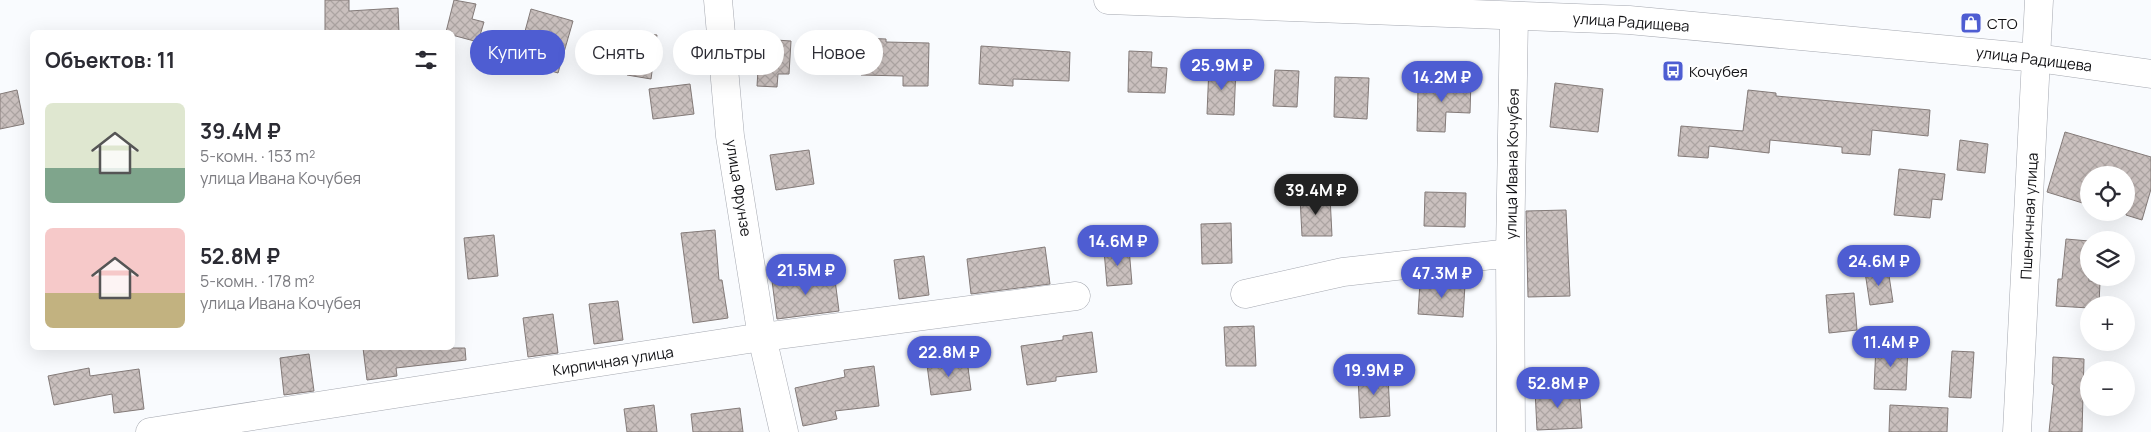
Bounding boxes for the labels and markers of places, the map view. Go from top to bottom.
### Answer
shop icon: СТО [1959,11,1983,35]
place label: СТО [1987,13,2018,34]
pin: 25.9M ₽ [1176,48,1268,91]
bus stop icon: Кочубея [1661,59,1685,83]
pin: 14.2M ₽ [1396,61,1488,103]
place label: Кочубея [1689,61,1748,82]
pin: 39.4M ₽ [1270,174,1362,216]
pin: 14.6M ₽ [1072,224,1164,267]
pin: 24.6M ₽ [1833,244,1925,287]
pin: 21.5M ₽ [760,254,852,296]
pin: 47.3M ₽ [1396,256,1488,299]
pin: 11.4M ₽ [1845,326,1937,368]
pin: 22.8M ₽ [903,336,995,378]
pin: 19.9M ₽ [1328,354,1420,396]
pin: 52.8M ₽ [1512,366,1604,409]

